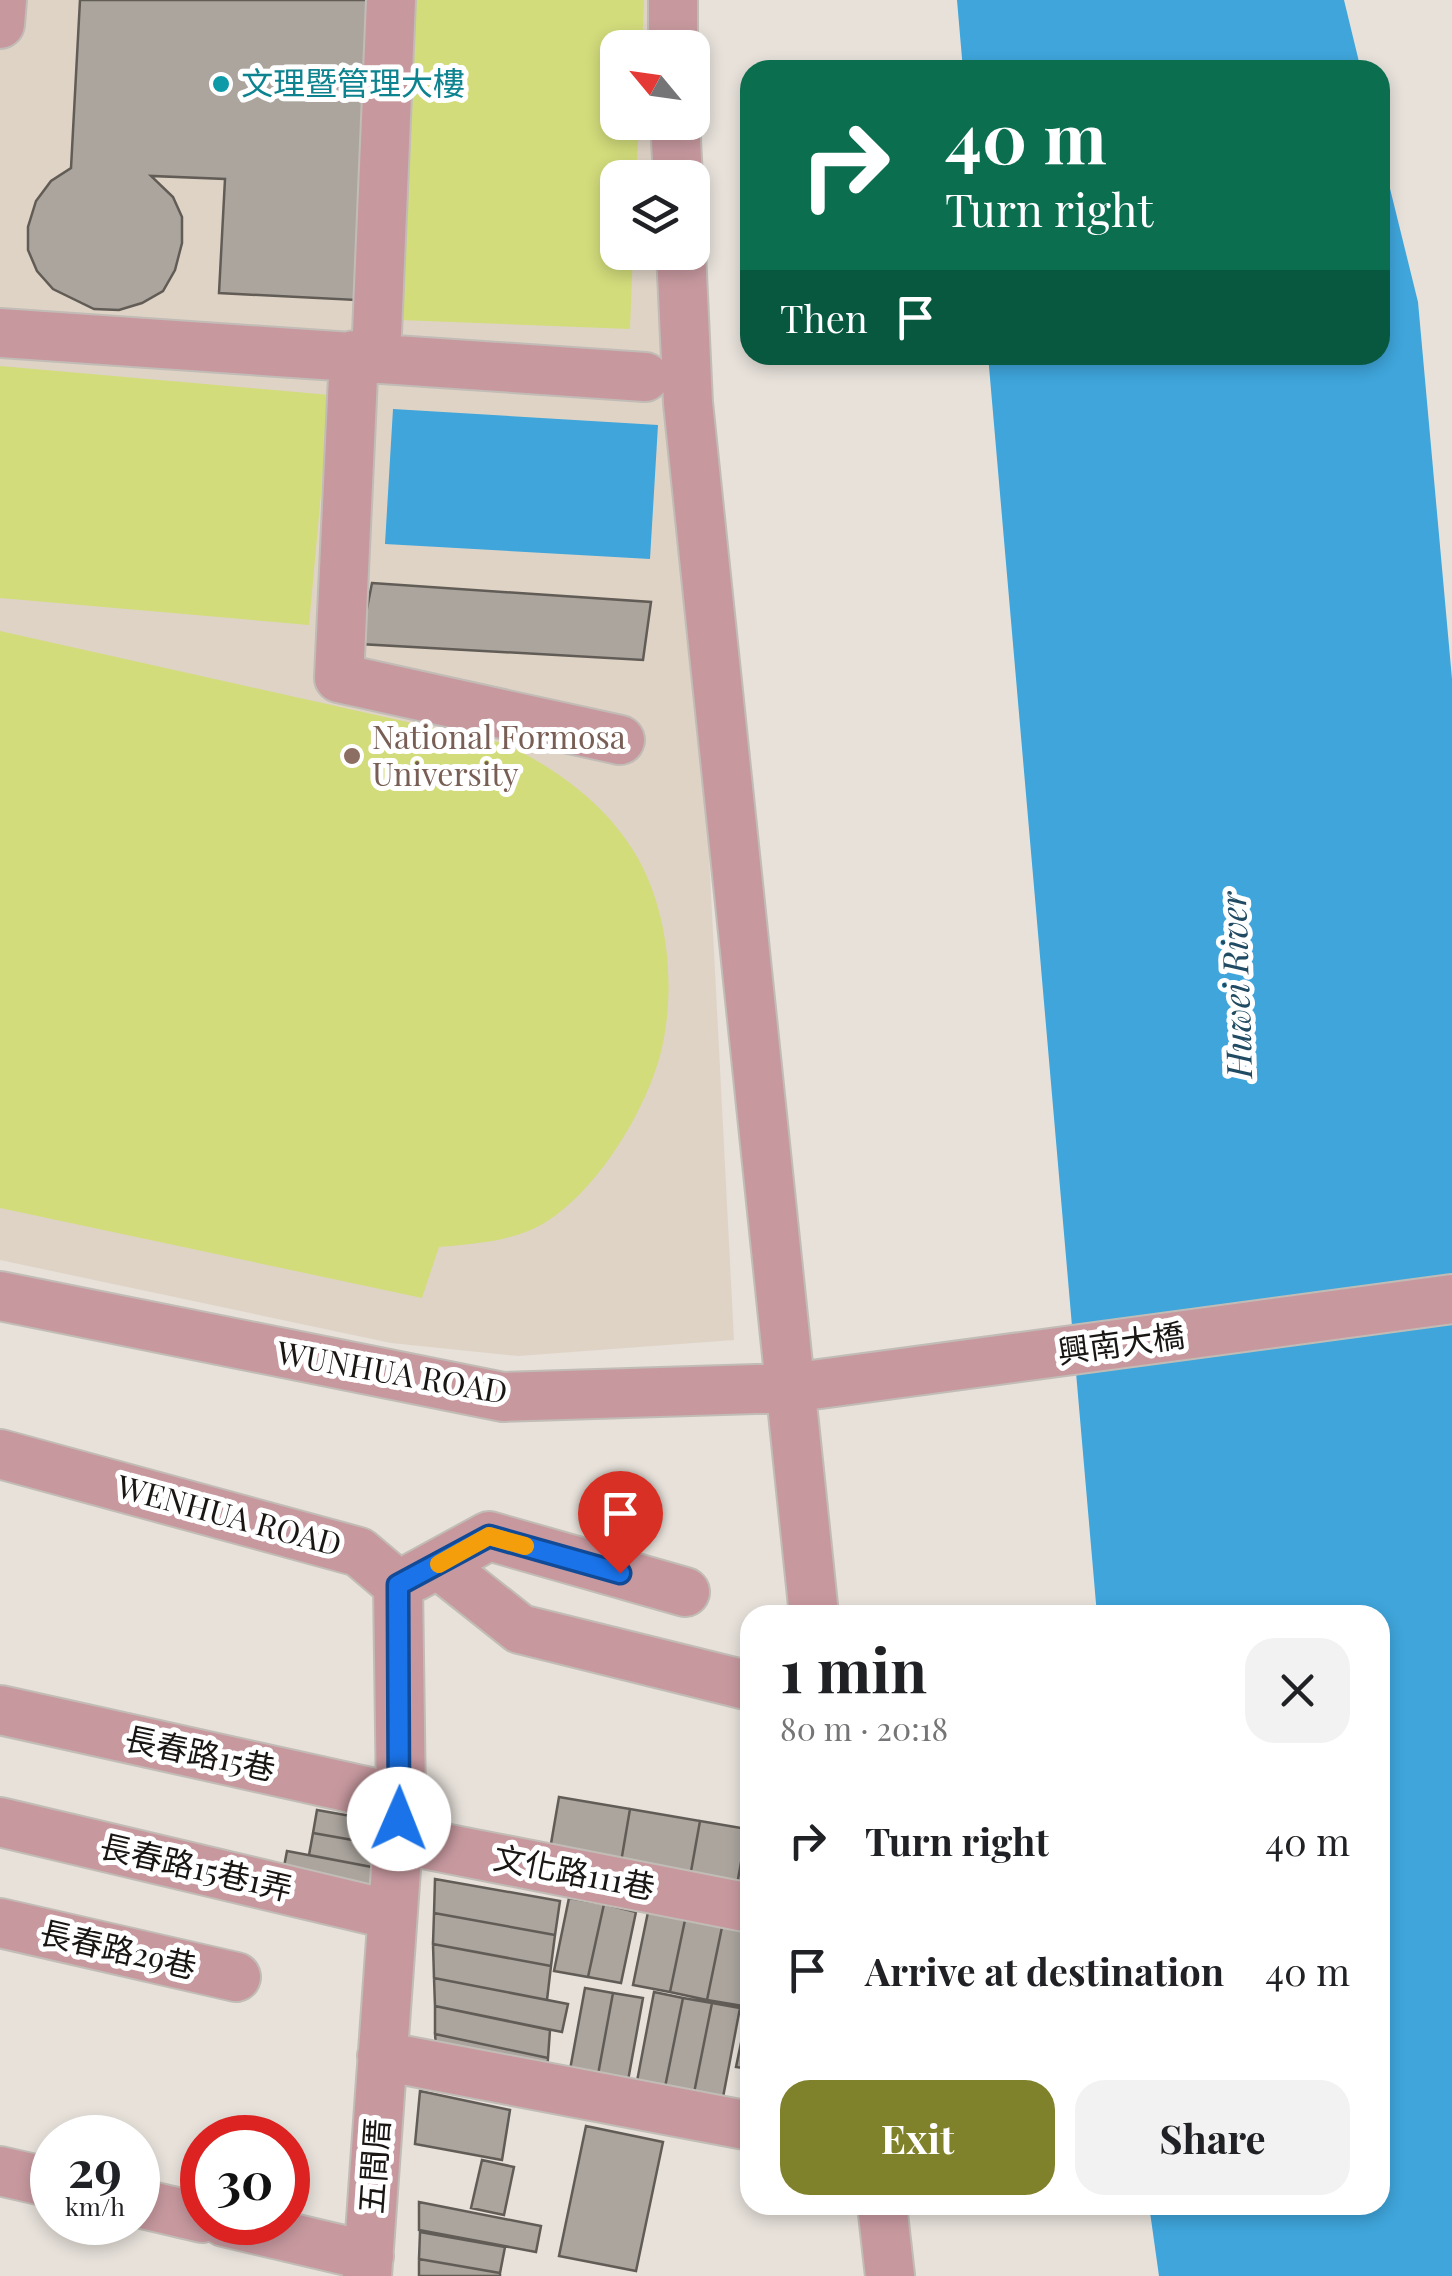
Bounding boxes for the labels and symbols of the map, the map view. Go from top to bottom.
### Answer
north arrow [600,30,710,140]
place label: 文理暨管理大樓 [241,60,465,103]
marker: 文理暨管理大樓 [210,73,232,95]
place label: National Formosa University [372,714,626,794]
marker: National Formosa University [341,745,363,767]
water label: Huwei River [1208,890,1261,1081]
street label: 興南大橋 [1054,1311,1187,1372]
street label: WUNHUA ROAD [273,1329,511,1412]
street label: WENHUA ROAD [112,1463,347,1564]
pin [578,1471,663,1574]
street label: 長春路15巷 [121,1715,280,1788]
position arrow [347,1767,451,1871]
street label: 長春路15巷1弄 [96,1823,297,1909]
street label: 文化路111巷 [490,1834,659,1907]
street label: 長春路29巷 [36,1909,201,1986]
speed limit sign: 30 [180,2115,310,2245]
street label: 五間厝 [348,2116,397,2215]

